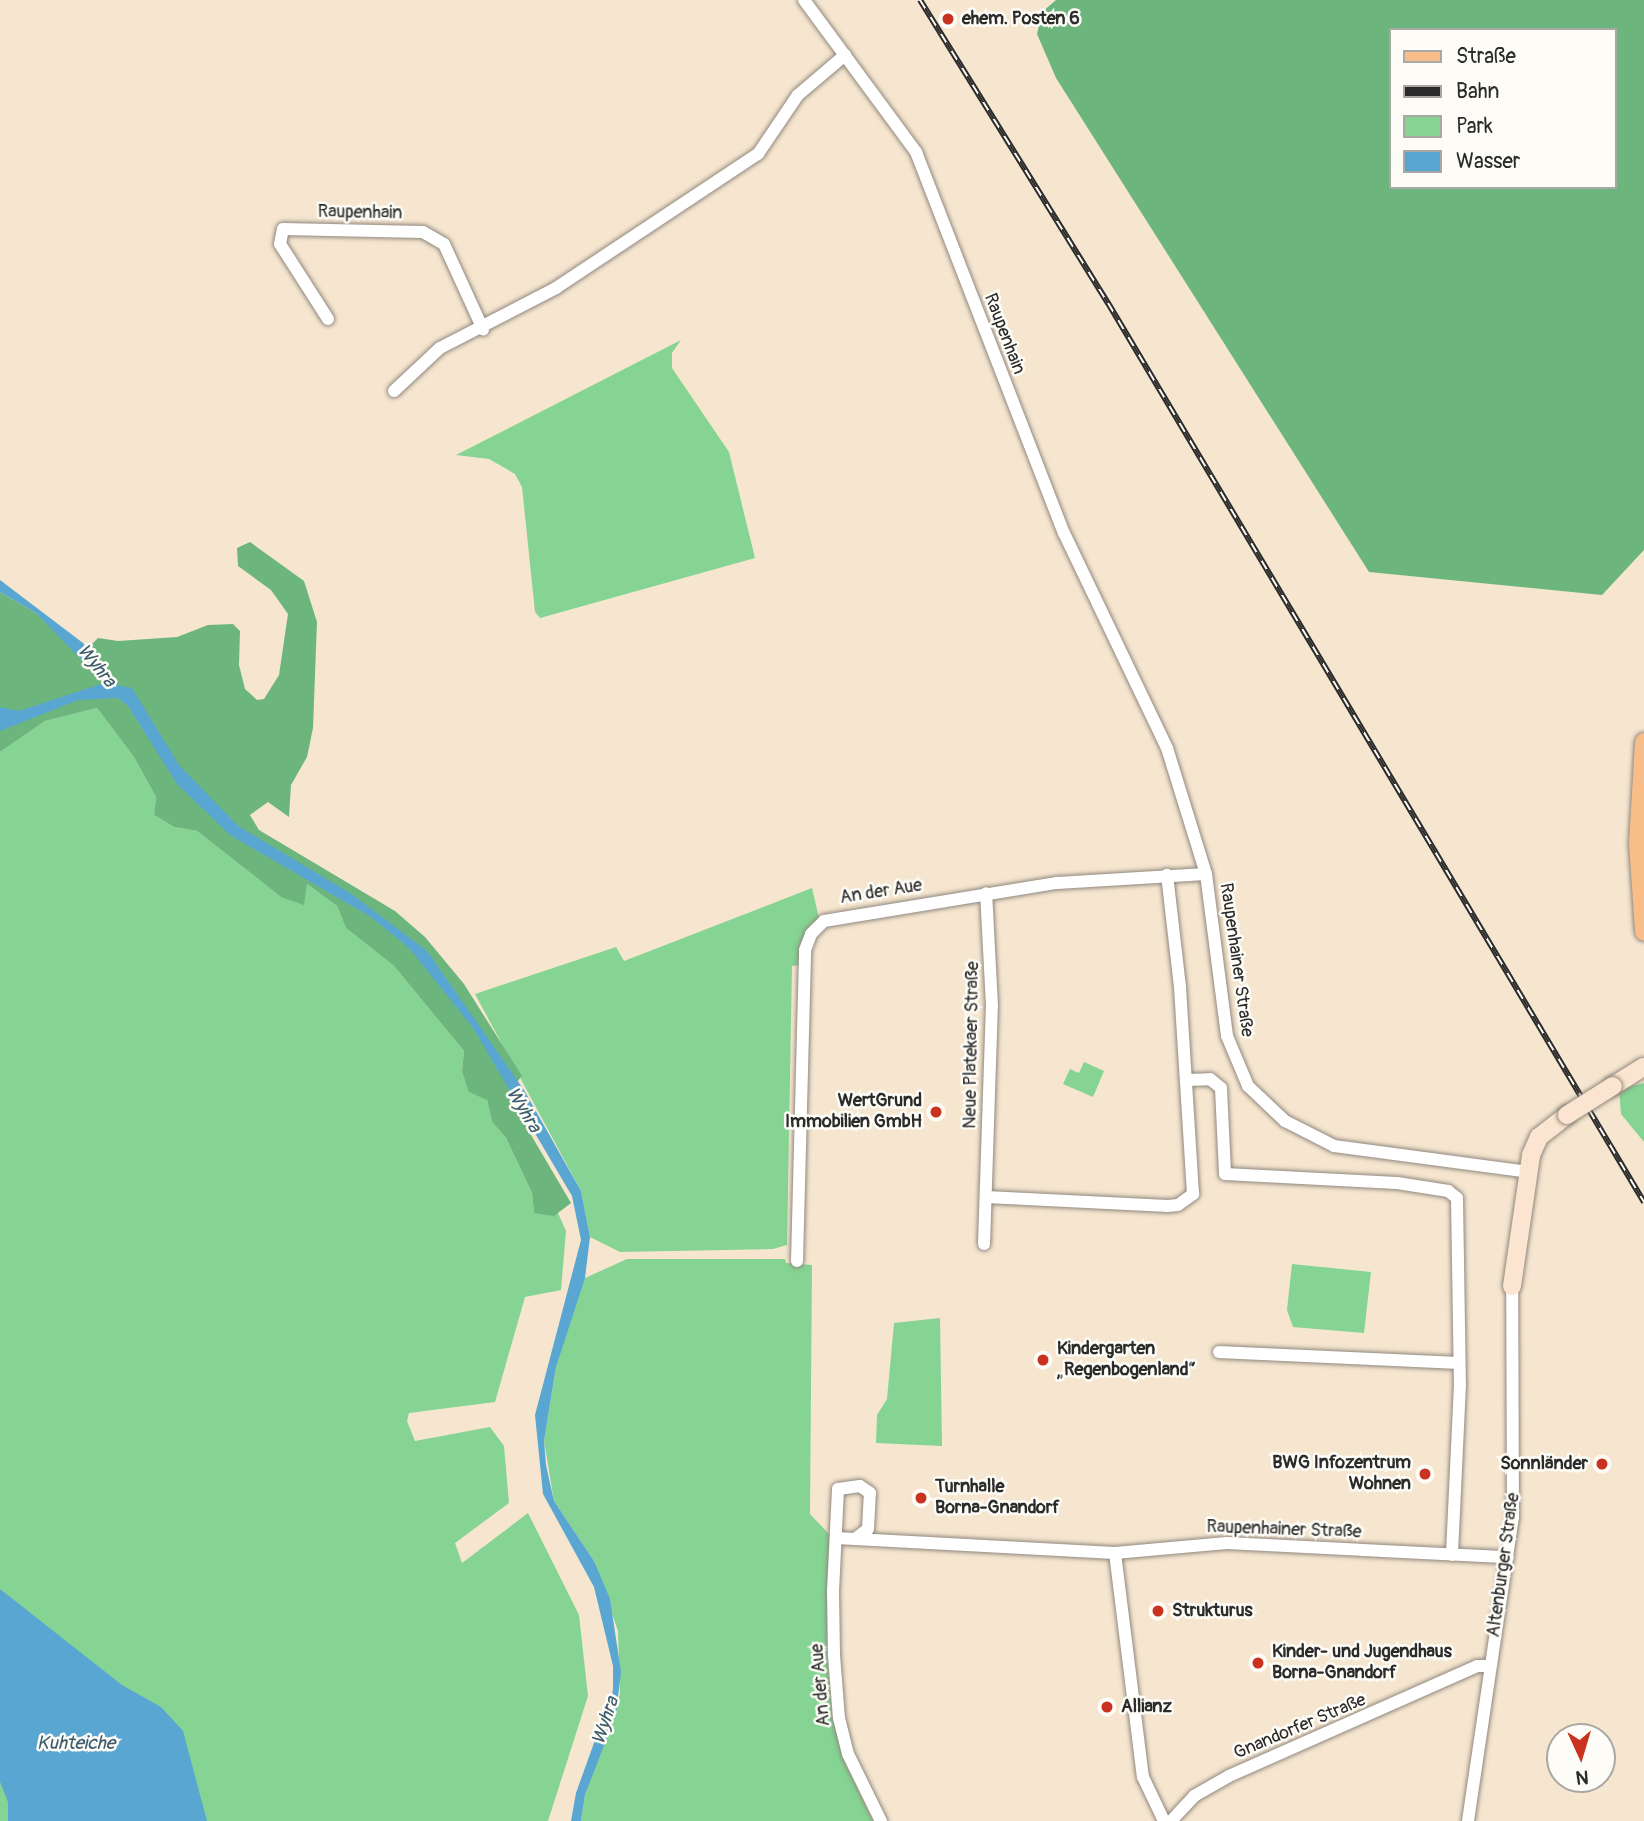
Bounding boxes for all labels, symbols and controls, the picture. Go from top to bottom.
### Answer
place label: ehem. Posten 6 [962,8,1080,30]
marker: ehem. Posten 6 [940,11,956,27]
legend [1388,28,1616,189]
text: Straße [1456,43,1516,70]
text: Bahn [1456,78,1499,105]
text: Park [1456,113,1493,140]
text: Wasser [1456,148,1520,175]
street label: Raupenhain [317,201,403,225]
street label: Raupenhain [979,291,1029,377]
water label: Wyhra [72,640,120,692]
street label: An der Aue [838,875,924,909]
street label: Raupenhainer Straße [1215,882,1257,1038]
street label: Neue Platekaer Straße [960,961,984,1129]
water label: Wyhra [501,1083,545,1137]
place label: WertGrund Immobilien GmbH [785,1091,922,1134]
marker: WertGrund Immobilien GmbH [928,1104,944,1120]
place label: Kindergarten „Regenbogenland“ [1057,1339,1196,1382]
marker: Kindergarten „Regenbogenland“ [1035,1352,1051,1368]
place label: BWG Infozentrum Wohnen [1272,1453,1411,1496]
place label: Sonnländer [1500,1453,1588,1475]
marker: Sonnländer [1594,1456,1610,1472]
marker: BWG Infozentrum Wohnen [1417,1466,1433,1482]
place label: Turnhalle Borna-Gnandorf [935,1477,1060,1520]
marker: Turnhalle Borna-Gnandorf [913,1490,929,1506]
street label: Altenburger Straße [1483,1491,1525,1639]
street label: Raupenhainer Straße [1206,1516,1362,1544]
place label: Strukturus [1172,1600,1253,1622]
marker: Strukturus [1150,1603,1166,1619]
place label: Kinder- und Jugendhaus Borna-Gnandorf [1272,1642,1452,1684]
street label: An der Aue [807,1643,835,1727]
marker: Kinder- und Jugendhaus Borna-Gnandorf [1250,1655,1266,1671]
street label: Gnandorfer Straße [1231,1689,1369,1765]
water label: Wyhra [588,1694,624,1748]
place label: Allianz [1121,1696,1172,1718]
marker: Allianz [1099,1699,1115,1715]
north arrow [1546,1723,1616,1793]
water label: Kuhteiche [37,1733,115,1755]
text: N [1575,1765,1590,1789]

